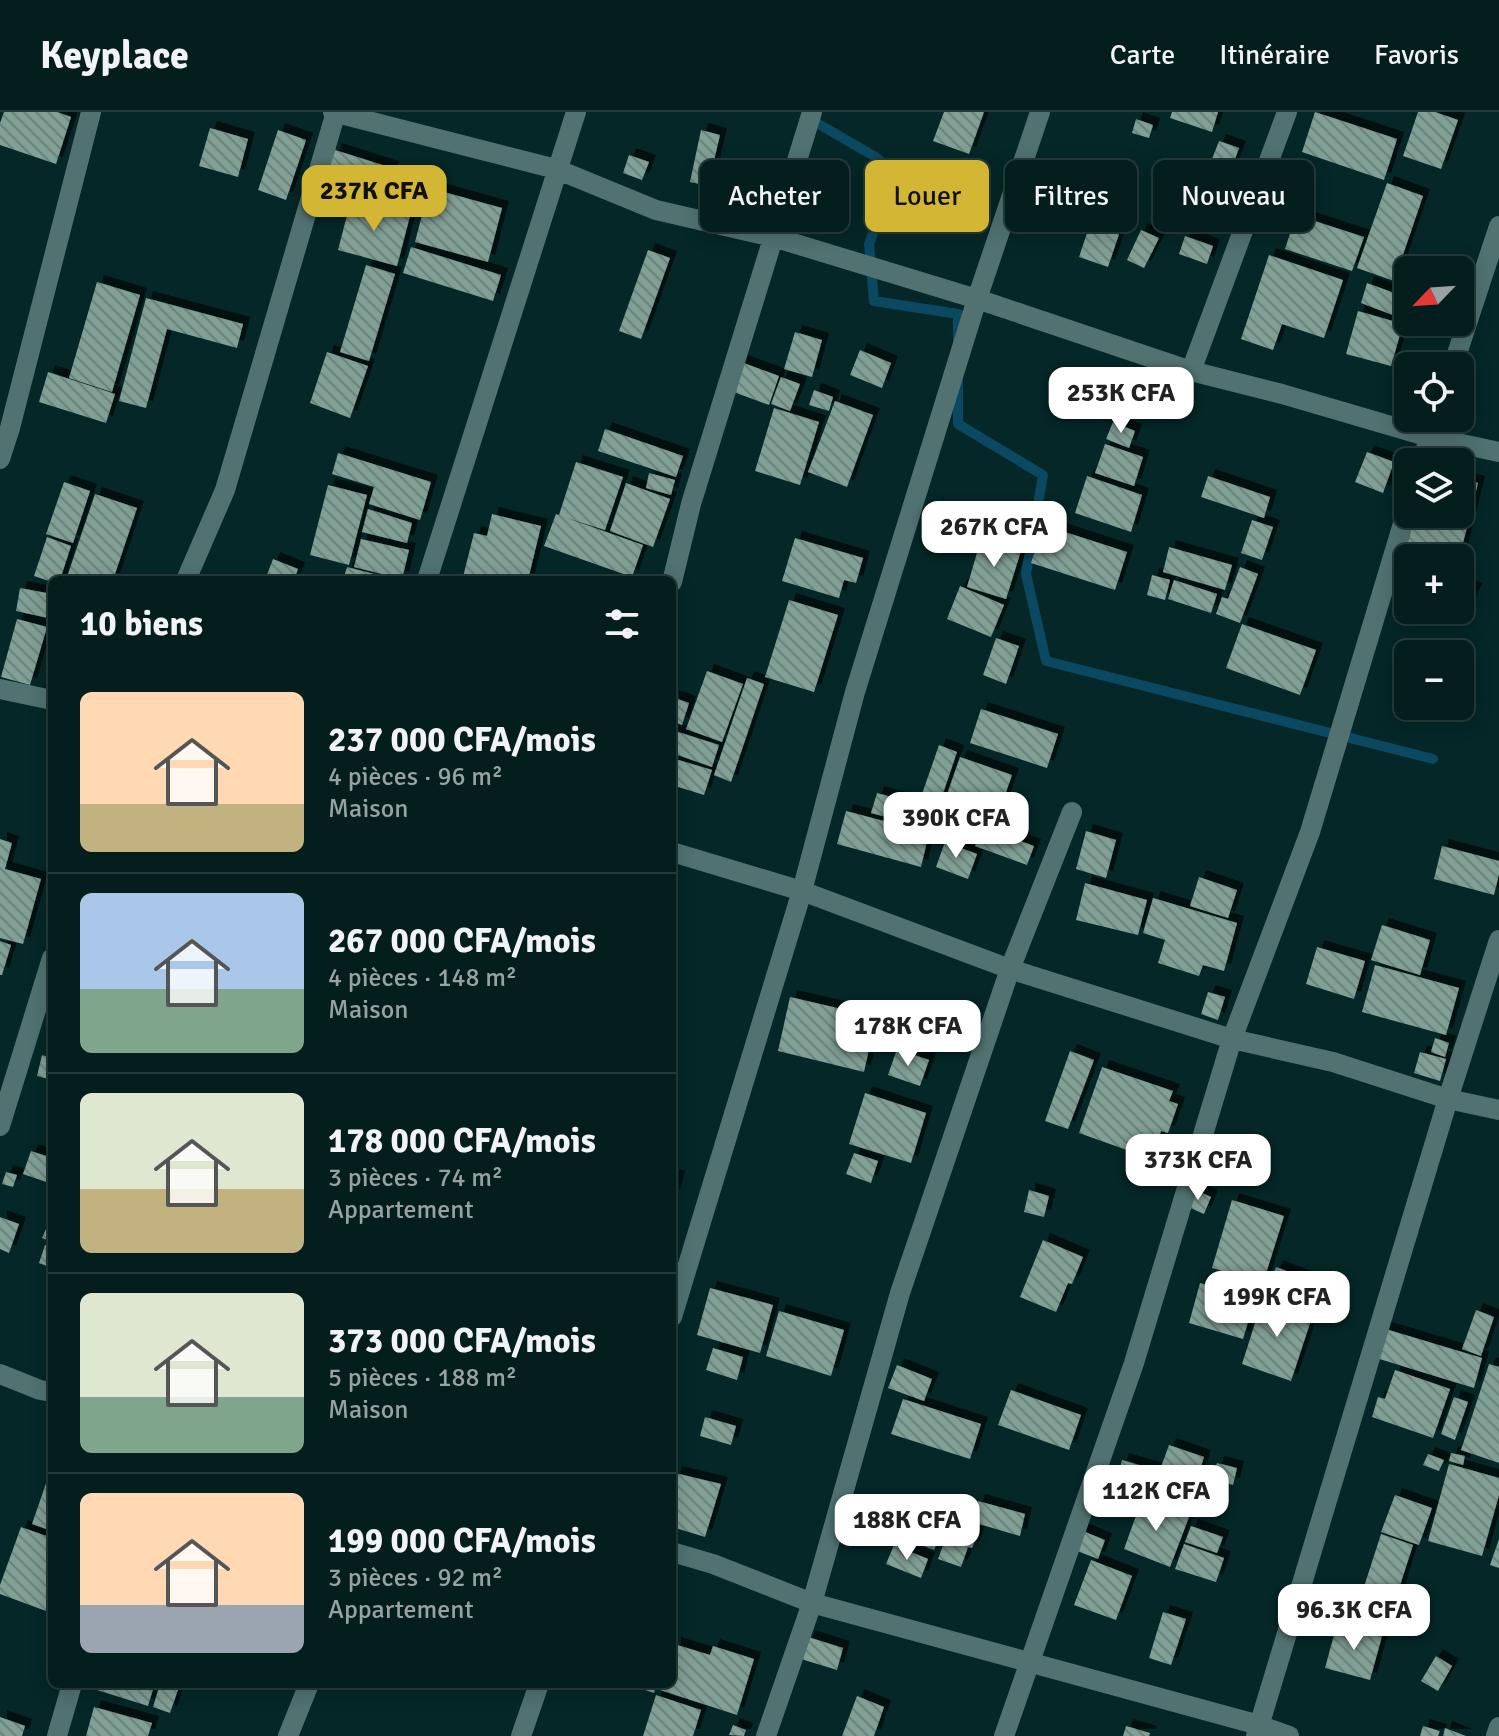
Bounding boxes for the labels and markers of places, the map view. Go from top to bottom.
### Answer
pin: 237K CFA [291,165,457,233]
pin: 253K CFA [1038,367,1204,435]
pin: 267K CFA [911,501,1077,569]
pin: 390K CFA [873,792,1039,860]
pin: 178K CFA [825,1000,991,1068]
pin: 373K CFA [1115,1134,1281,1202]
pin: 199K CFA [1194,1271,1360,1339]
pin: 112K CFA [1073,1465,1239,1533]
pin: 188K CFA [824,1494,990,1562]
pin: 96.3K CFA [1262,1584,1446,1652]

